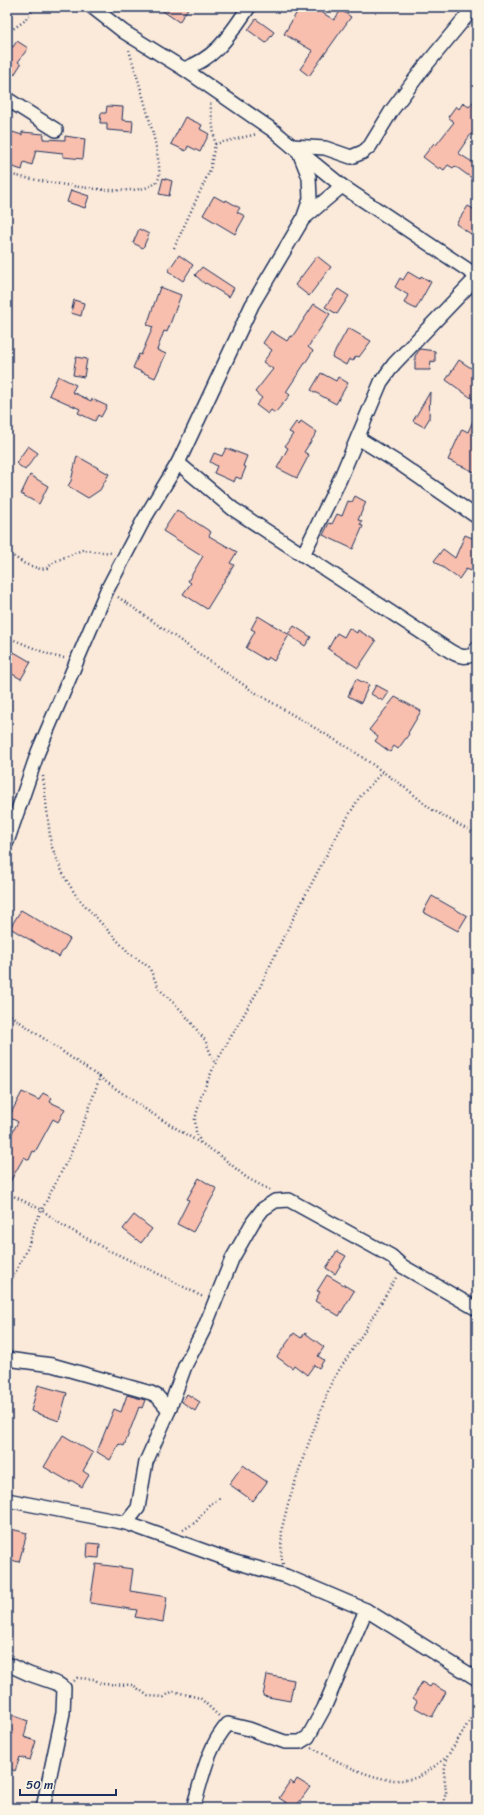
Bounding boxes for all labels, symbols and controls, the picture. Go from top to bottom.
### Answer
scale bar [20,1771,116,1797]
text: 50 m [26,1774,53,1796]

